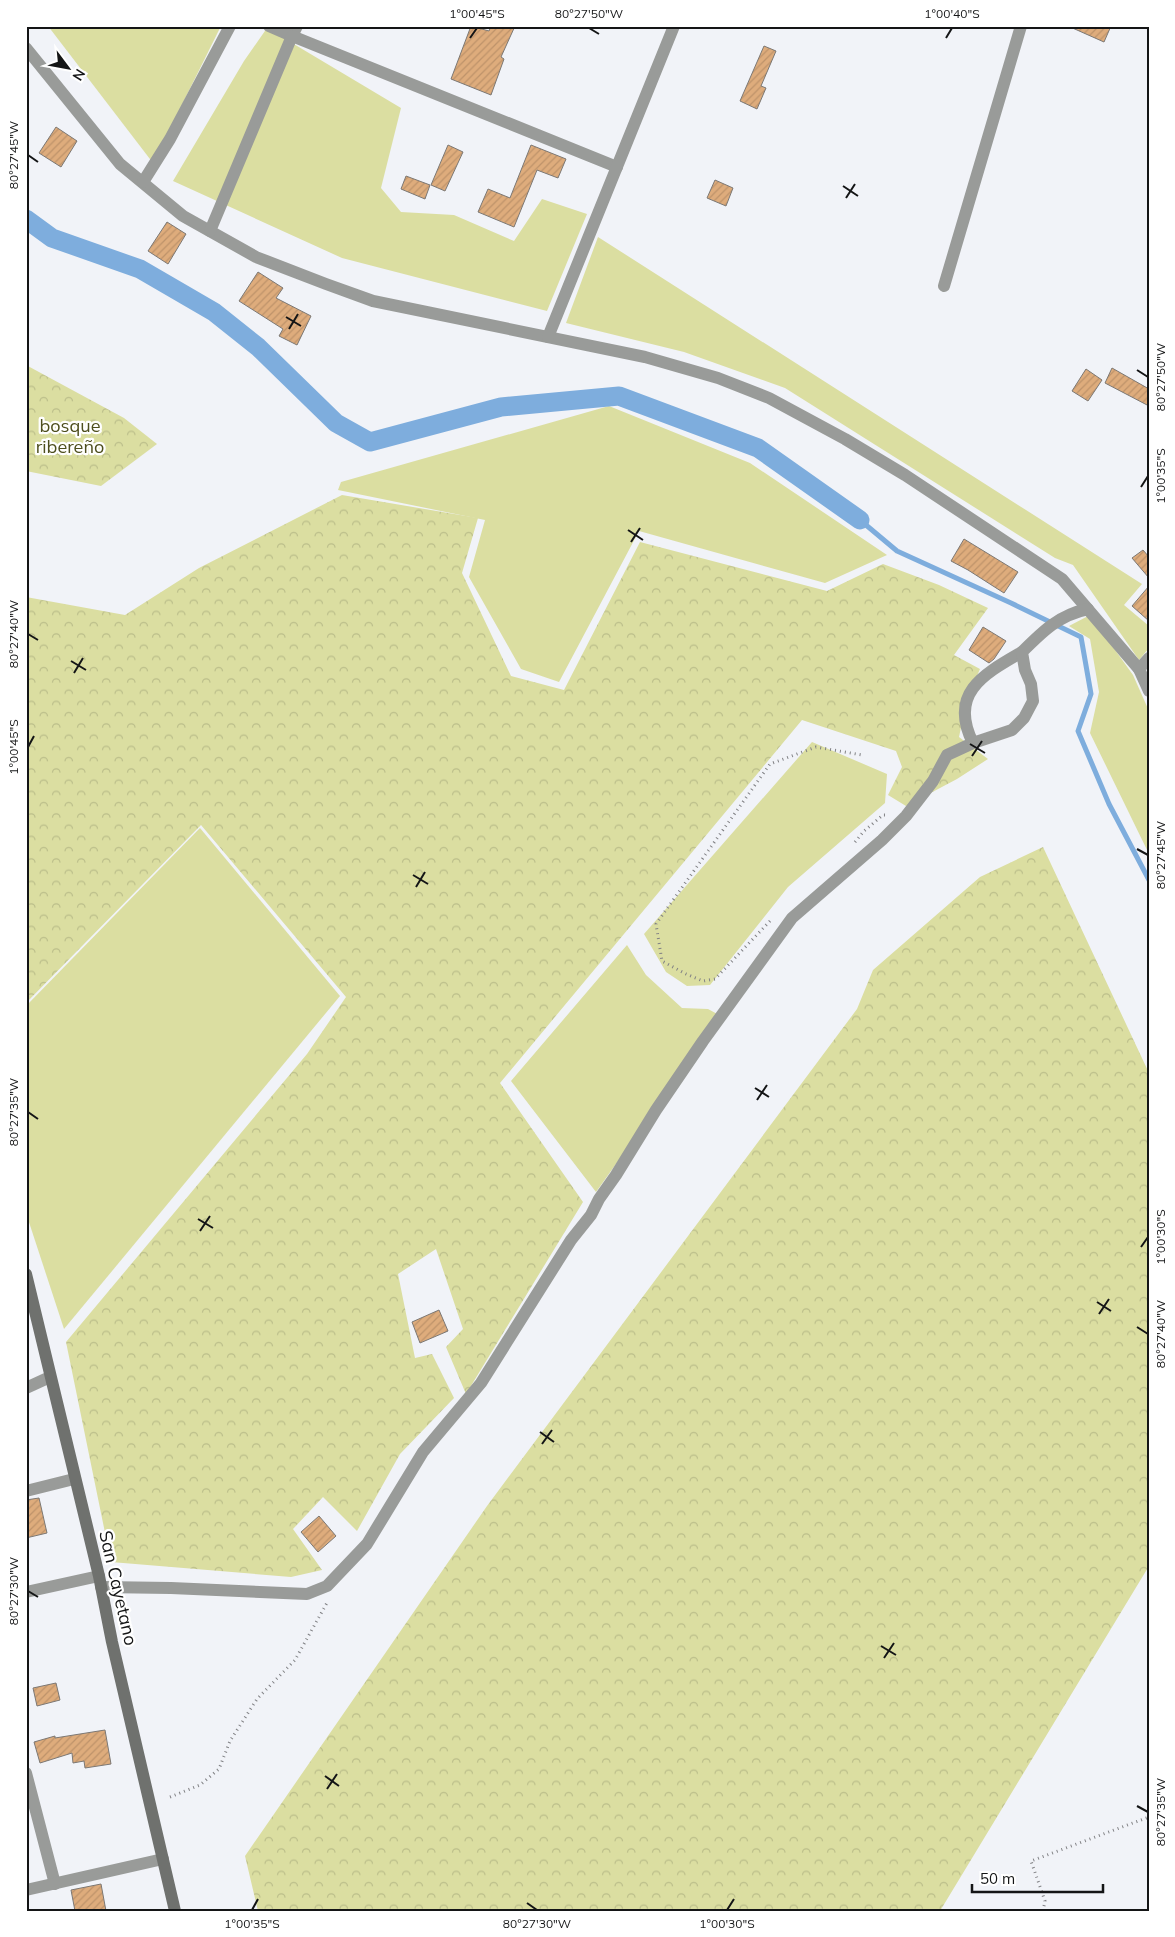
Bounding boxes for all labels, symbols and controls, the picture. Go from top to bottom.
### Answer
text: 1°00'45"S [449,6,505,21]
text: 80°27'50"W [555,6,623,21]
text: 1°00'40"S [924,6,980,21]
north arrow [42,42,92,92]
text: N [69,66,89,84]
text: 80°27'45"W [6,121,21,189]
text: 80°27'50"W [1153,343,1168,411]
park label: bosque ribereño [36,414,104,458]
text: 1°00'35"S [1153,448,1168,504]
text: 80°27'40"W [6,600,21,668]
text: 1°00'45"S [6,719,21,775]
text: 80°27'45"W [1153,821,1168,889]
text: 80°27'35"W [6,1078,21,1146]
text: 1°00'30"S [1153,1209,1168,1265]
text: 80°27'40"W [1153,1300,1168,1368]
street label: San Cayetano [94,1528,143,1648]
text: 80°27'30"W [6,1557,21,1625]
text: 80°27'35"W [1153,1778,1168,1846]
scale bar [972,1862,1104,1894]
text: 50 m [980,1869,1015,1888]
text: 1°00'35"S [224,1916,280,1931]
text: 80°27'30"W [503,1916,571,1931]
text: 1°00'30"S [699,1916,755,1931]

